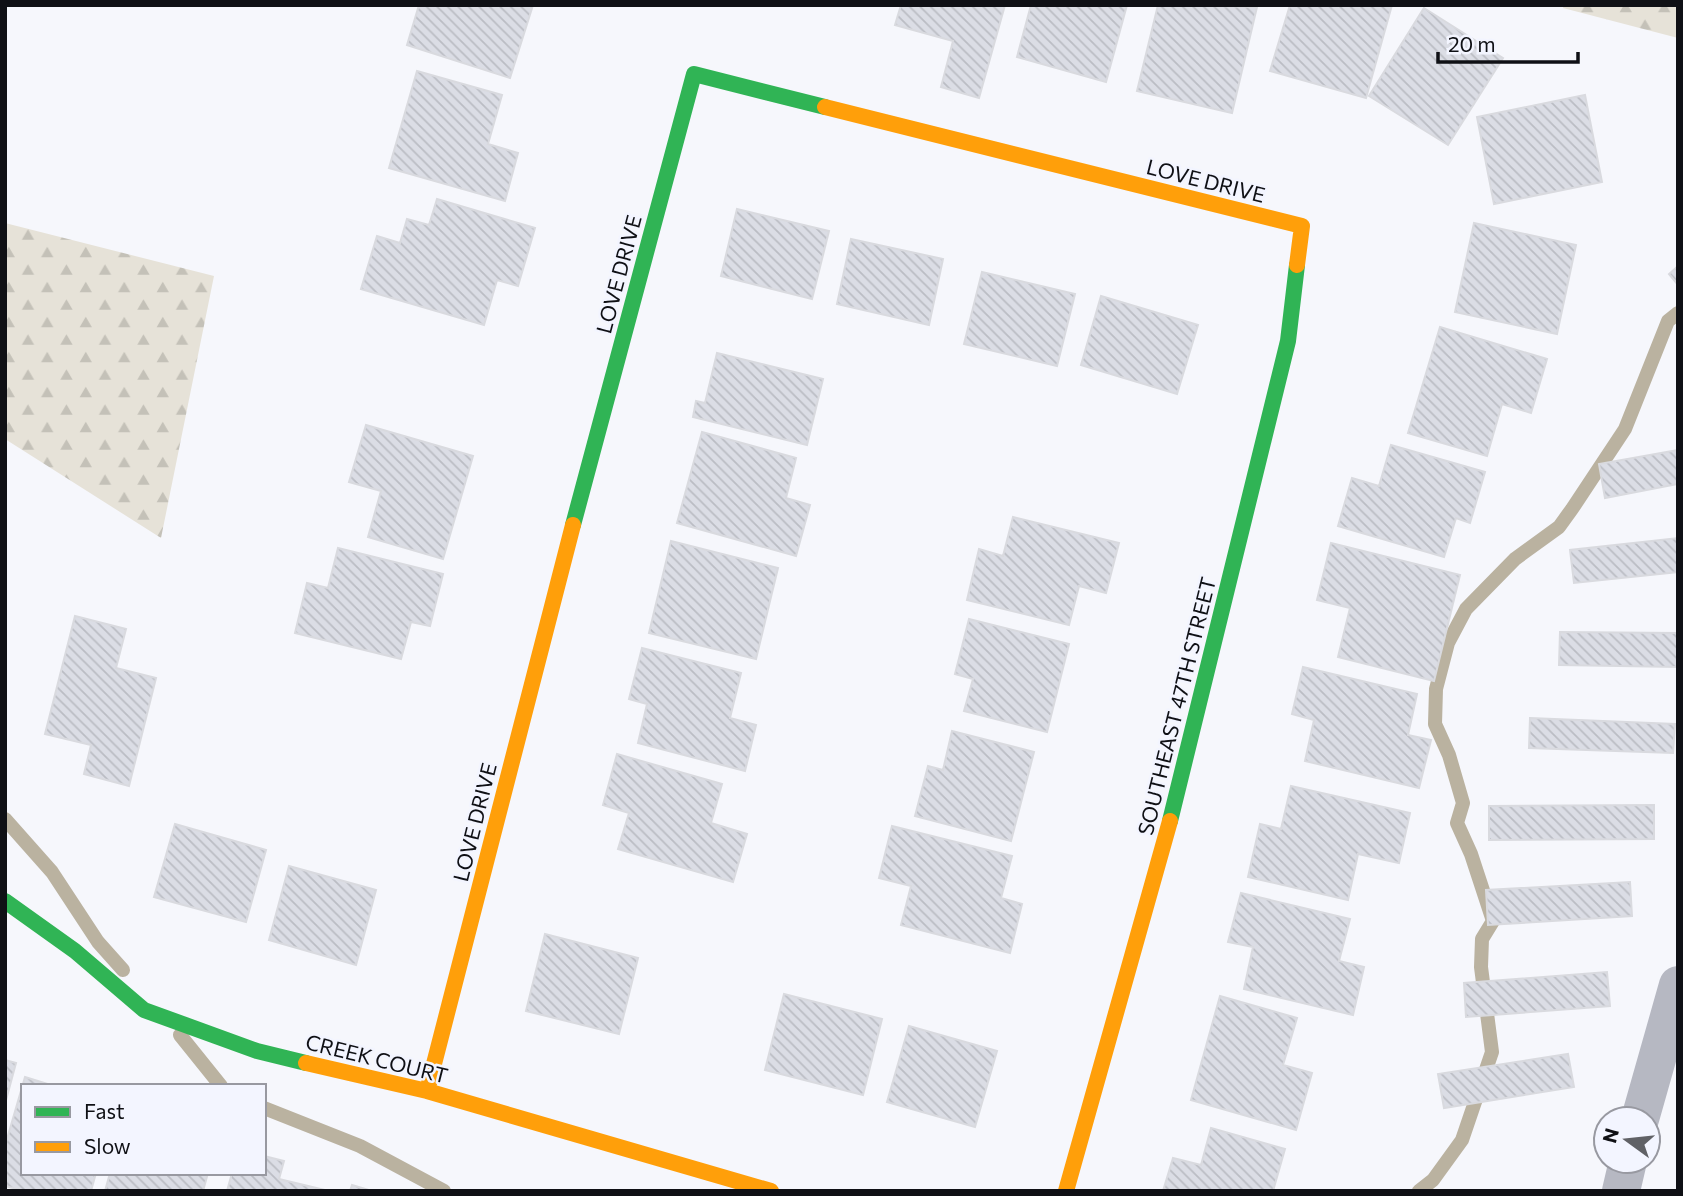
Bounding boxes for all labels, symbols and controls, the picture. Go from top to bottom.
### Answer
scale bar [1438,21,1578,65]
text: 20 m [1448,31,1496,56]
street label: LOVE DRIVE [1144,153,1268,207]
street label: LOVE DRIVE [590,212,646,336]
street label: SOUTHEAST 47TH STREET [1132,574,1220,838]
street label: LOVE DRIVE [447,760,501,884]
street label: CREEK COURT [303,1028,451,1088]
legend [21,1084,266,1175]
text: Fast [84,1098,125,1123]
north arrow [1592,1105,1662,1175]
text: N [1597,1126,1623,1145]
text: Slow [84,1133,131,1158]

